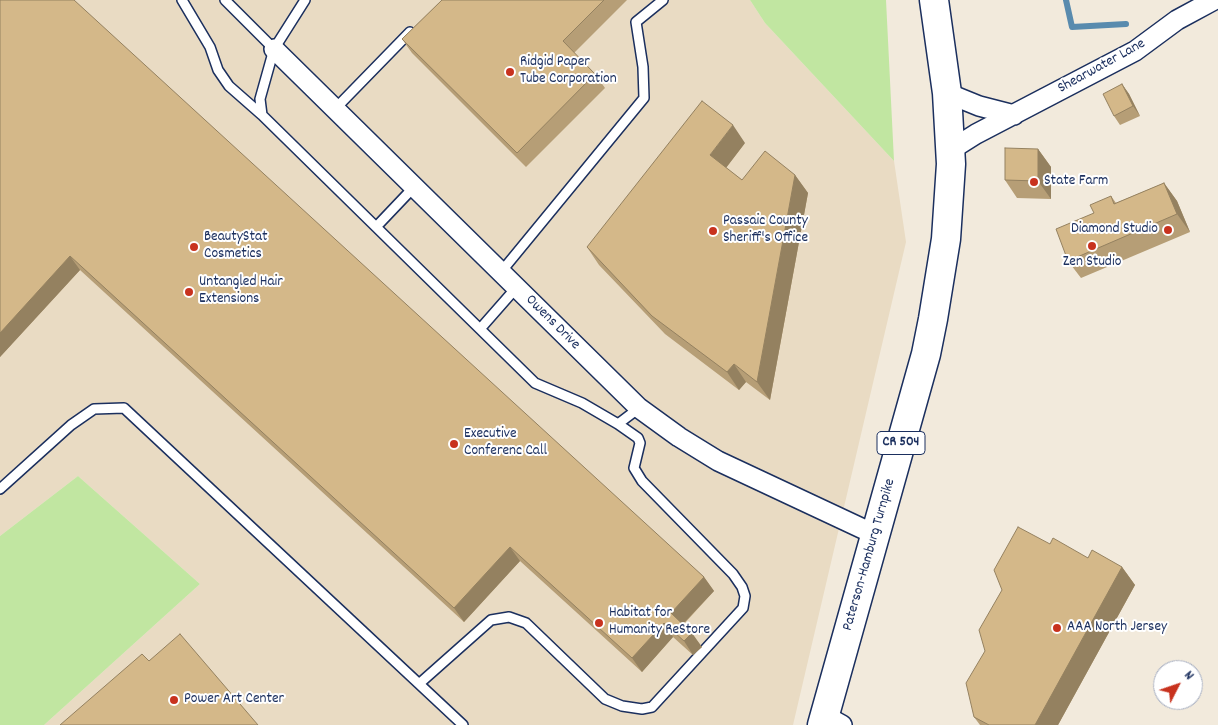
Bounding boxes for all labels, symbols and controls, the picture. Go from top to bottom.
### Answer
street label: Shearwater Lane [1055,36,1149,98]
place label: Ridgid Paper Tube Corporation [520,54,617,89]
marker: Ridgid Paper Tube Corporation [504,66,516,78]
place label: State Farm [1044,173,1108,191]
marker: State Farm [1028,176,1040,188]
place label: Passaic County Sheriff's Office [723,213,808,248]
place label: Diamond Studio [1071,221,1158,239]
marker: Diamond Studio [1162,224,1174,236]
marker: Passaic County Sheriff's Office [707,225,719,237]
place label: BeautyStat Cosmetics [204,229,268,264]
marker: Zen Studio [1086,240,1098,252]
marker: BeautyStat Cosmetics [188,241,200,253]
place label: Zen Studio [1063,254,1121,272]
place label: Untangled Hair Extensions [199,274,283,309]
marker: Untangled Hair Extensions [183,286,195,298]
street label: Owens Drive [521,292,583,354]
place label: Executive Conferenc Call [464,426,547,461]
road number: CR 504 [877,432,925,454]
marker: Executive Conferenc Call [448,438,460,450]
street label: Paterson-Hamburg Turnpike [840,477,900,633]
place label: Habitat for Humanity ReStore [609,605,710,640]
marker: Habitat for Humanity ReStore [593,617,605,629]
place label: AAA North Jersey [1067,619,1167,637]
marker: AAA North Jersey [1051,622,1063,634]
north arrow [1153,660,1203,710]
text: N [1179,667,1198,685]
place label: Power Art Center [184,691,284,709]
marker: Power Art Center [168,694,180,706]

